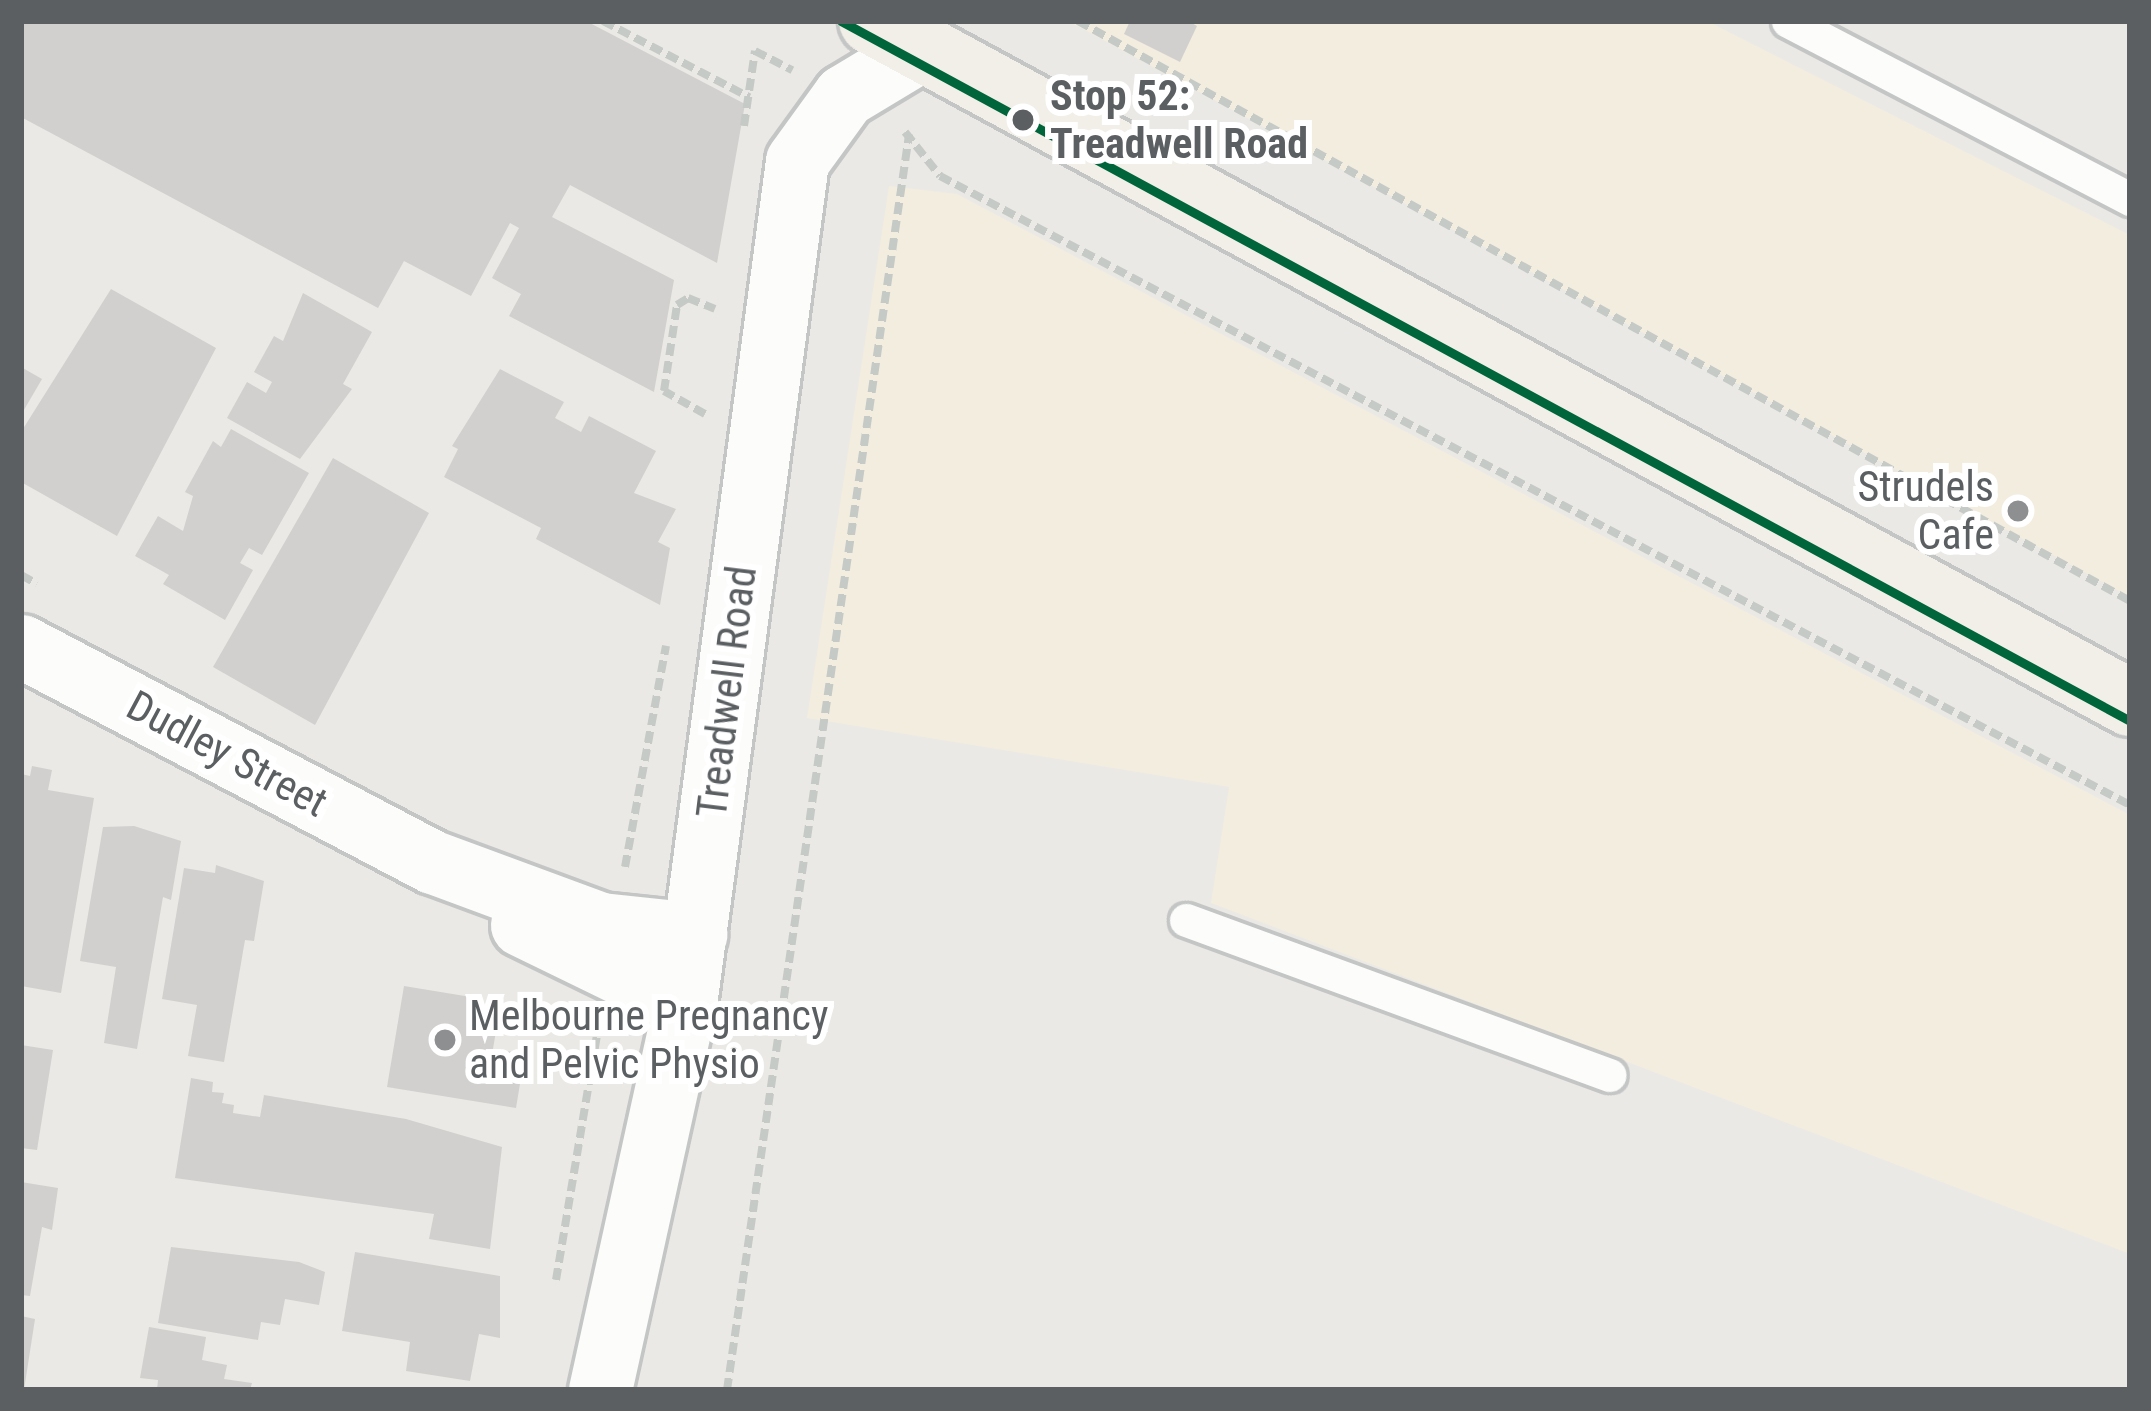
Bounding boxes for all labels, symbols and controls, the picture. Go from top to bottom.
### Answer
place label: Stop 52: Treadwell Road [1050,71,1308,170]
marker: Stop 52: Treadwell Road [1007,104,1039,136]
place label: Strudels Cafe [1857,462,1994,560]
marker: Strudels Cafe [2005,498,2031,524]
street label: Treadwell Road [687,563,767,821]
street label: Dudley Street [118,680,336,828]
place label: Melbourne Pregnancy and Pelvic Physio [469,991,828,1090]
marker: Melbourne Pregnancy and Pelvic Physio [432,1027,458,1053]

